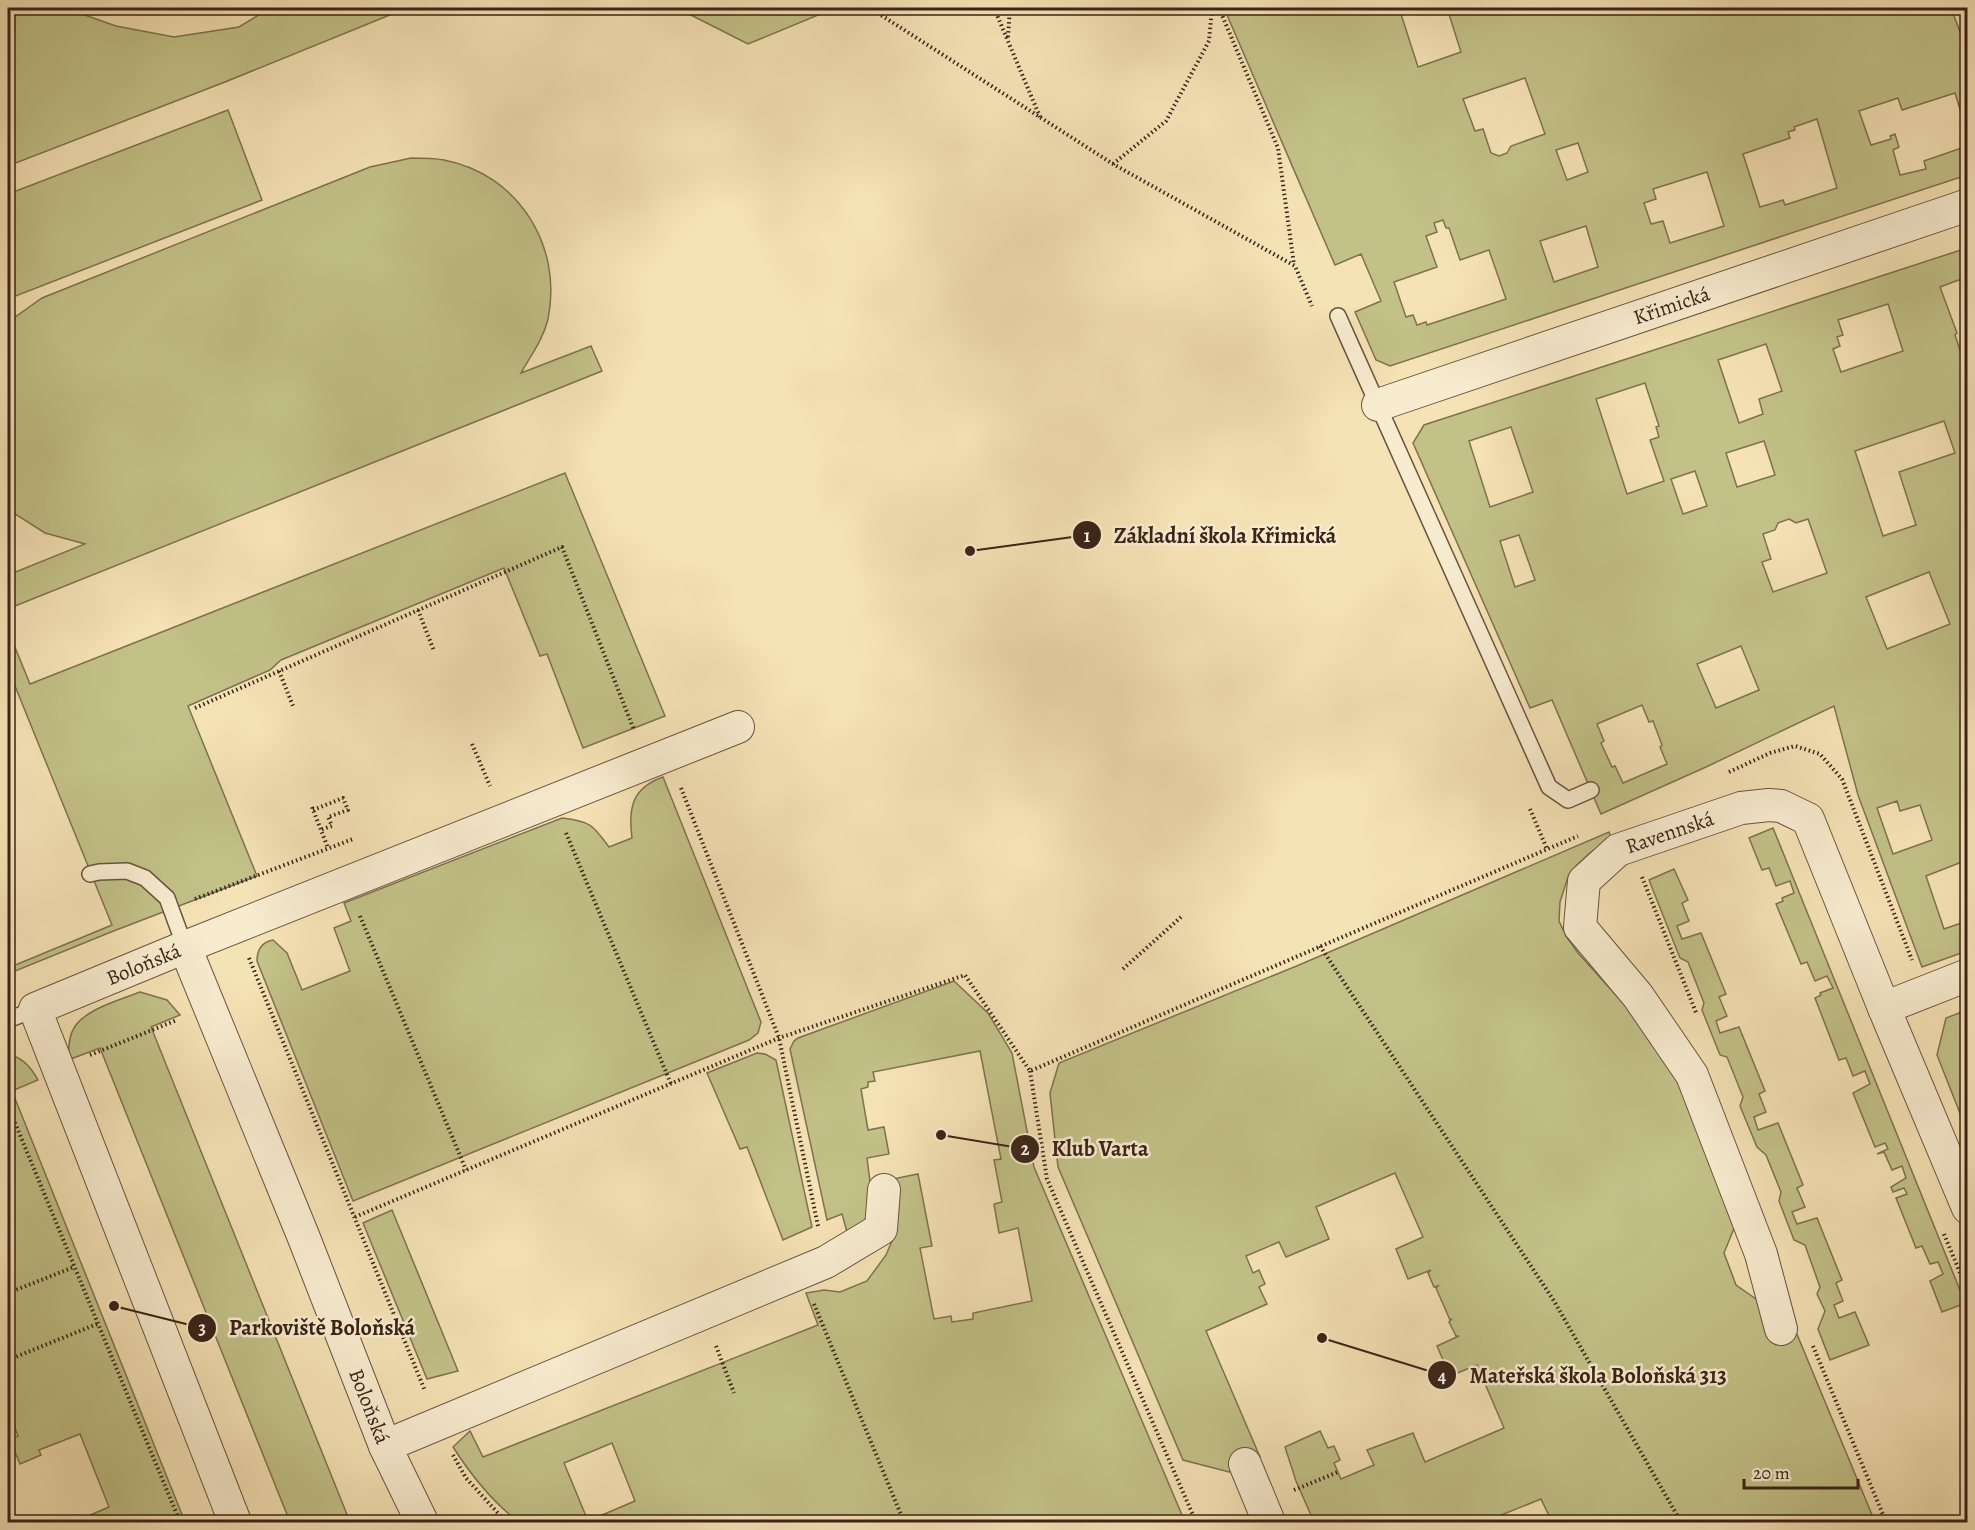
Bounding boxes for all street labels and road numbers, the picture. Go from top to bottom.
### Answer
street label: Křimická [1630,279,1714,331]
street label: Ravennská [1622,804,1718,860]
street label: Boloňská [102,936,185,992]
street label: Boloňská [342,1365,397,1448]

